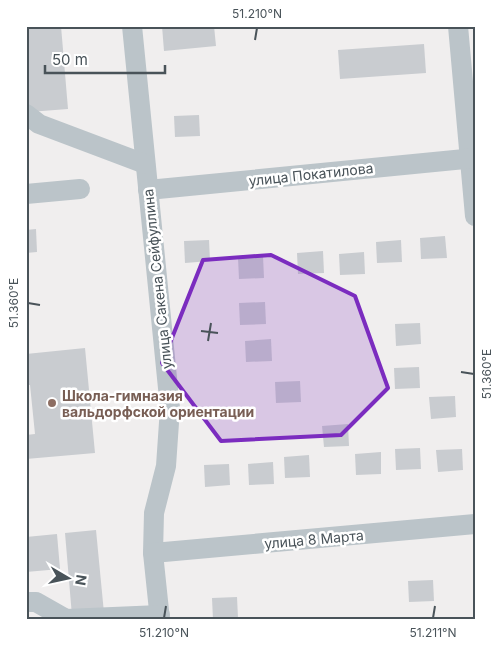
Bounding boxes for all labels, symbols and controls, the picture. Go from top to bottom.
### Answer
text: 51.210°N [232,6,282,21]
scale bar [45,42,165,74]
text: 50 m [52,50,88,69]
street label: улица Покатилова [248,159,374,189]
street label: улица Сакена Сейфуллина [139,188,175,370]
text: 51.360°E [6,278,21,328]
text: 51.360°E [479,349,494,399]
place label: Школа-гимназия вальдорфской ориентации [62,387,254,420]
marker: Школа-гимназия вальдорфской ориентации [46,397,58,409]
street label: улица 8 Марта [264,526,364,552]
north arrow [42,554,92,604]
text: N [72,574,91,587]
text: 51.210°N [139,625,189,640]
text: 51.211°N [409,625,457,640]

